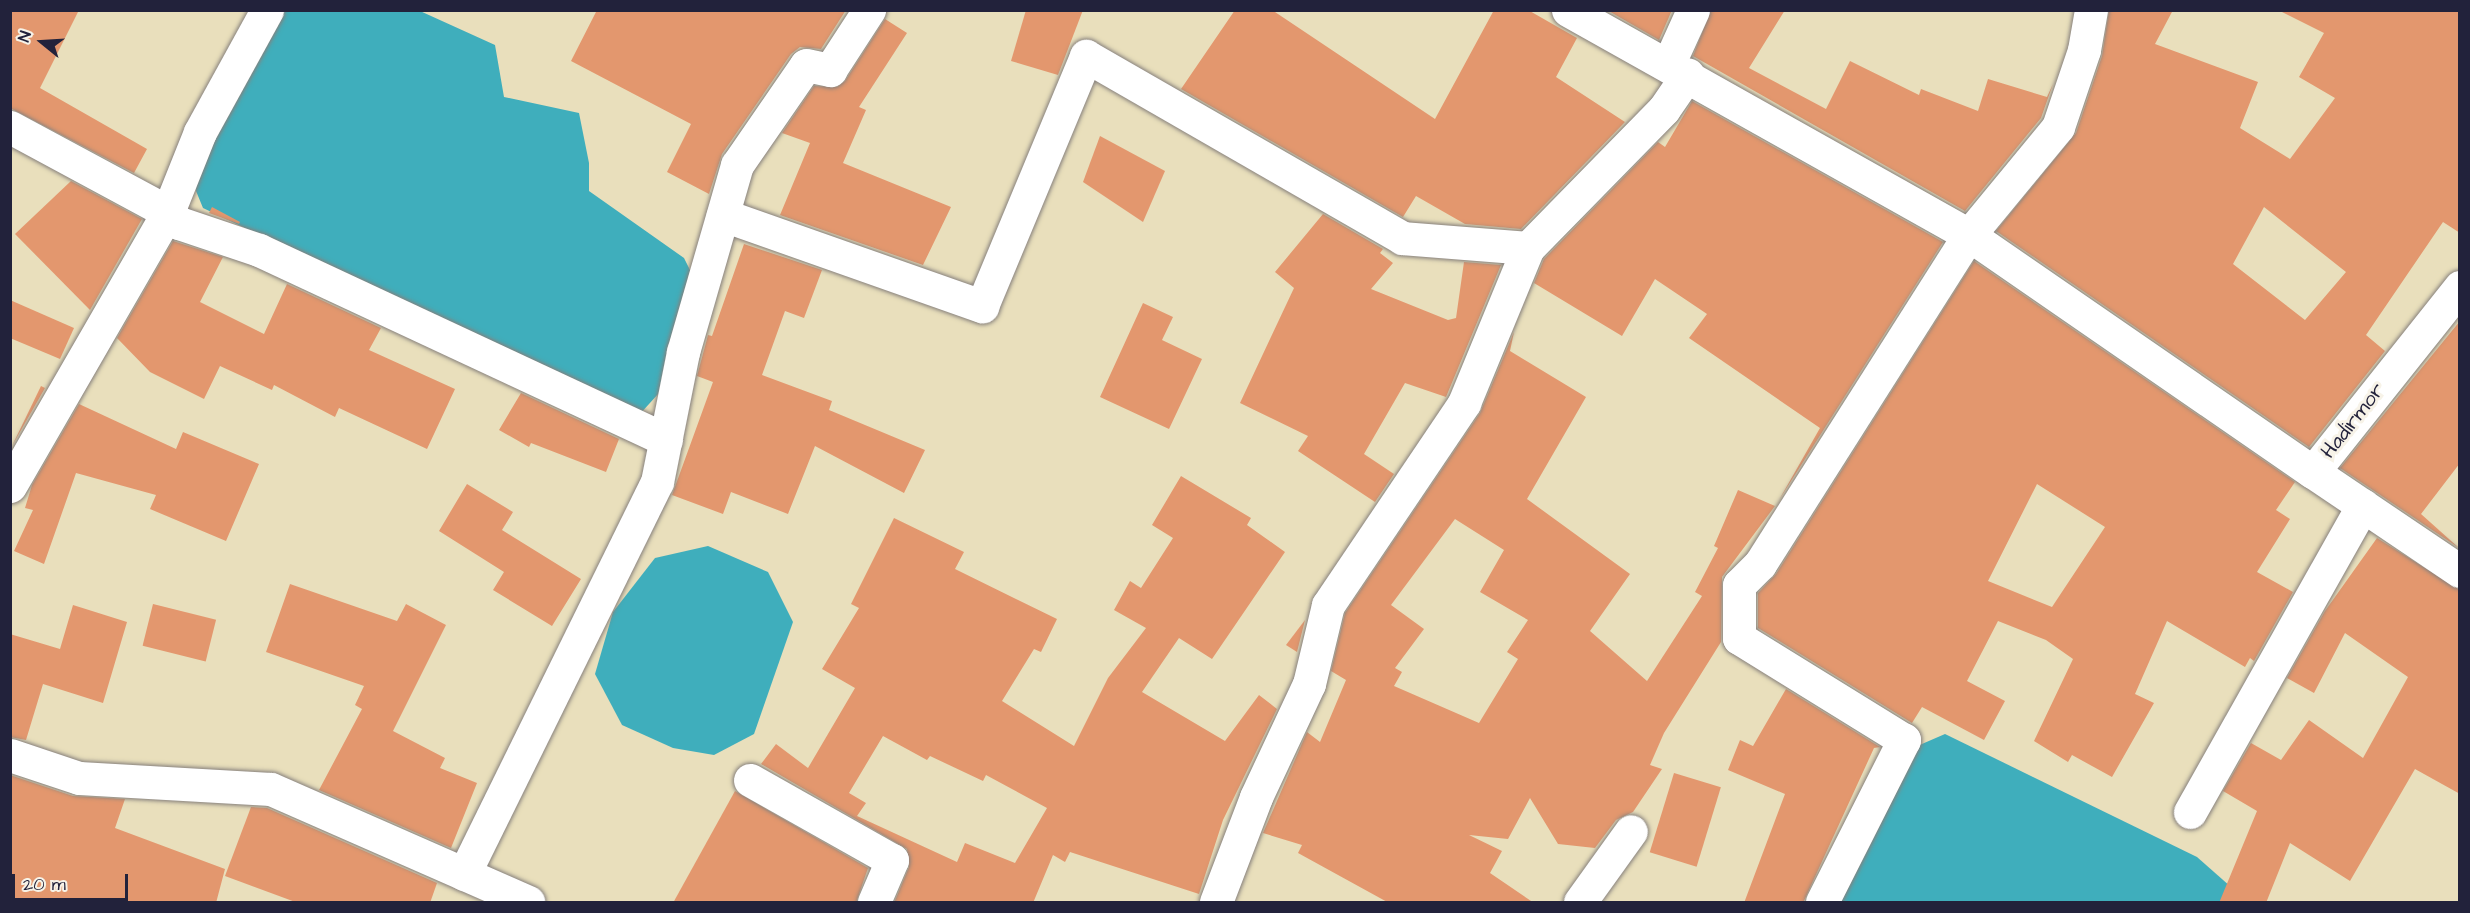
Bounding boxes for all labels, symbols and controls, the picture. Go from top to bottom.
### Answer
north arrow [12,12,72,72]
text: N [13,28,37,45]
street label: Hadirmor [2316,378,2390,464]
scale bar [15,862,130,900]
text: 20 m [23,872,66,897]

